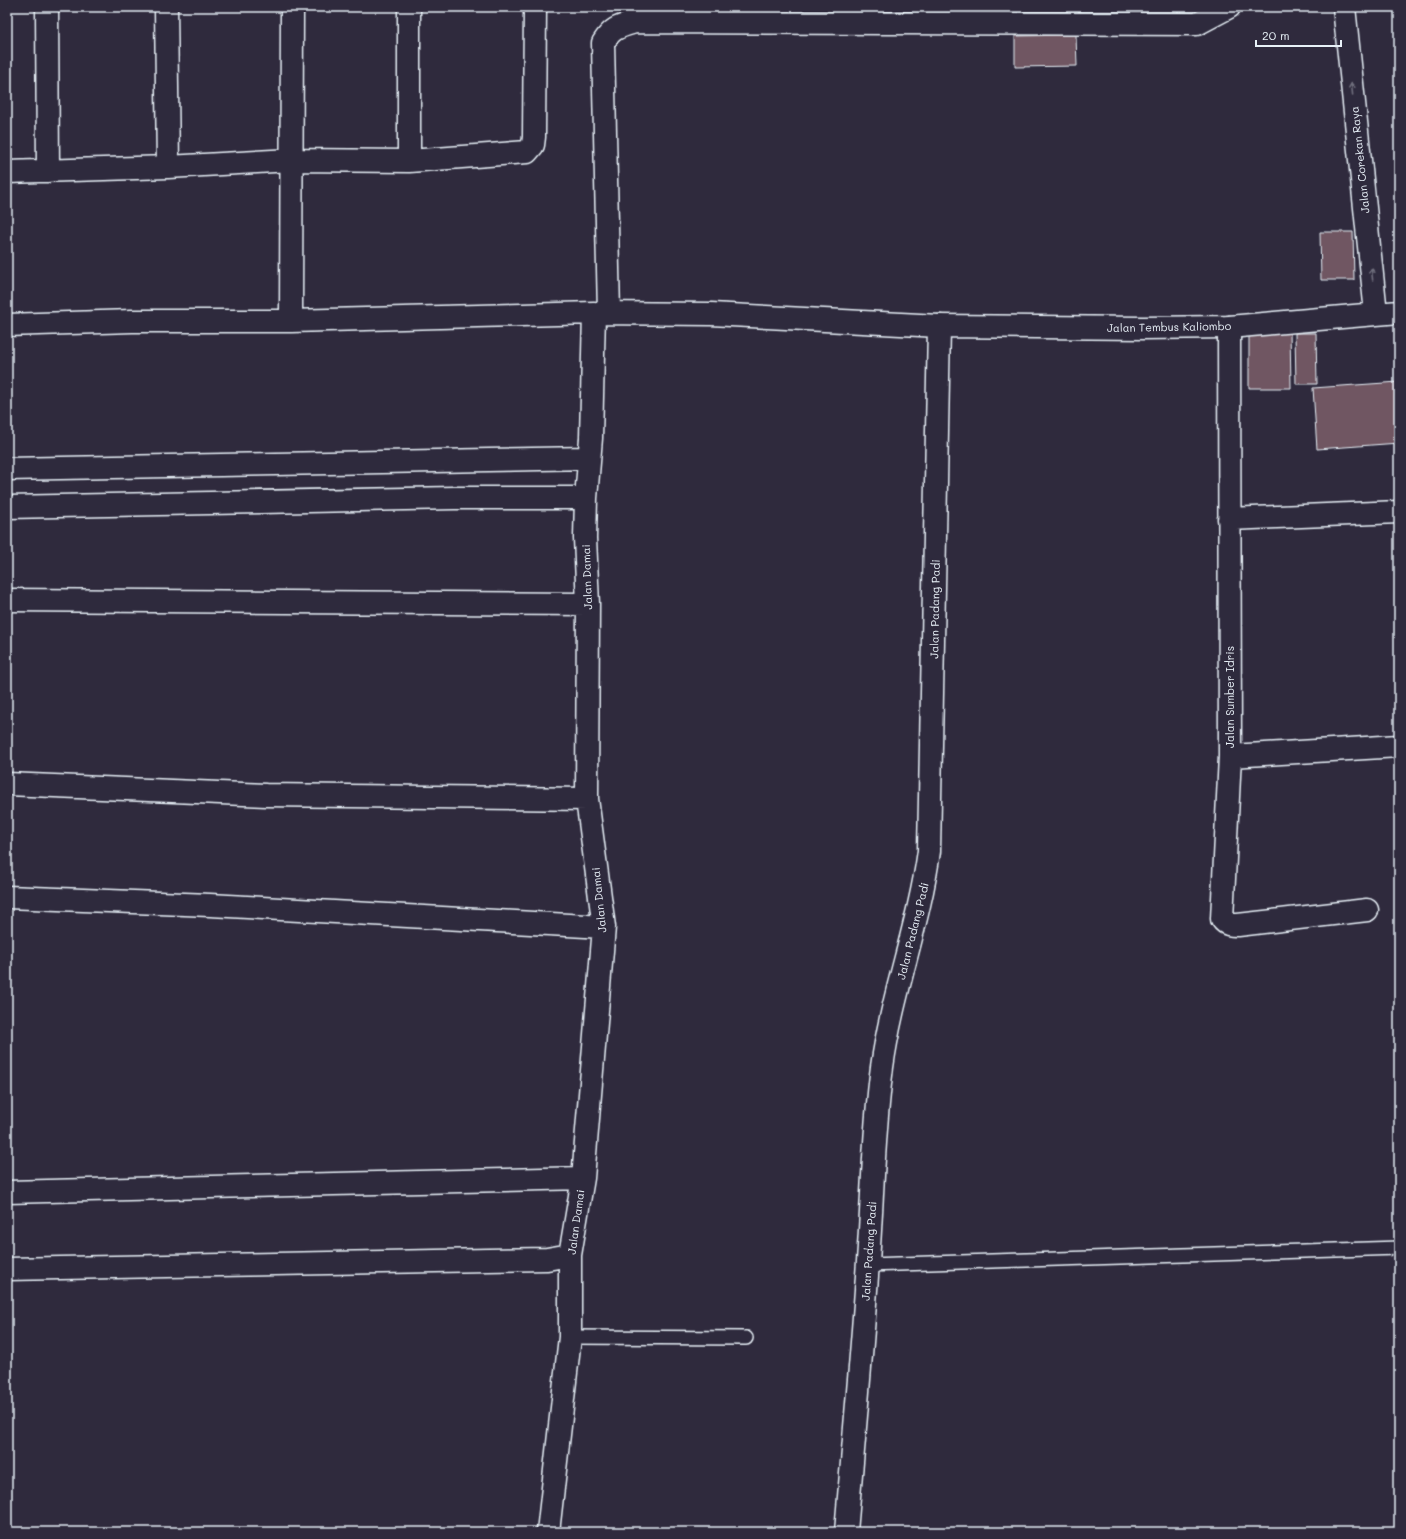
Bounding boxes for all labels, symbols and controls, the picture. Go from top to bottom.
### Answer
scale bar [1256,22,1341,48]
text: 20 m [1262,27,1290,43]
one-way arrow [1349,83,1356,96]
street label: Jalan Corekan Raya [1346,106,1373,214]
one-way arrow [1368,268,1376,281]
street label: Jalan Tembus Kaliombo [1107,318,1232,335]
street label: Jalan Damai [578,544,595,610]
street label: Jalan Padang Padi [926,559,943,659]
street label: Jalan Sumber Idris [1222,646,1237,748]
street label: Jalan Damai [588,867,609,933]
street label: Jalan Padang Padi [893,881,932,981]
street label: Jalan Damai [564,1188,587,1255]
street label: Jalan Padang Padi [858,1201,879,1301]

